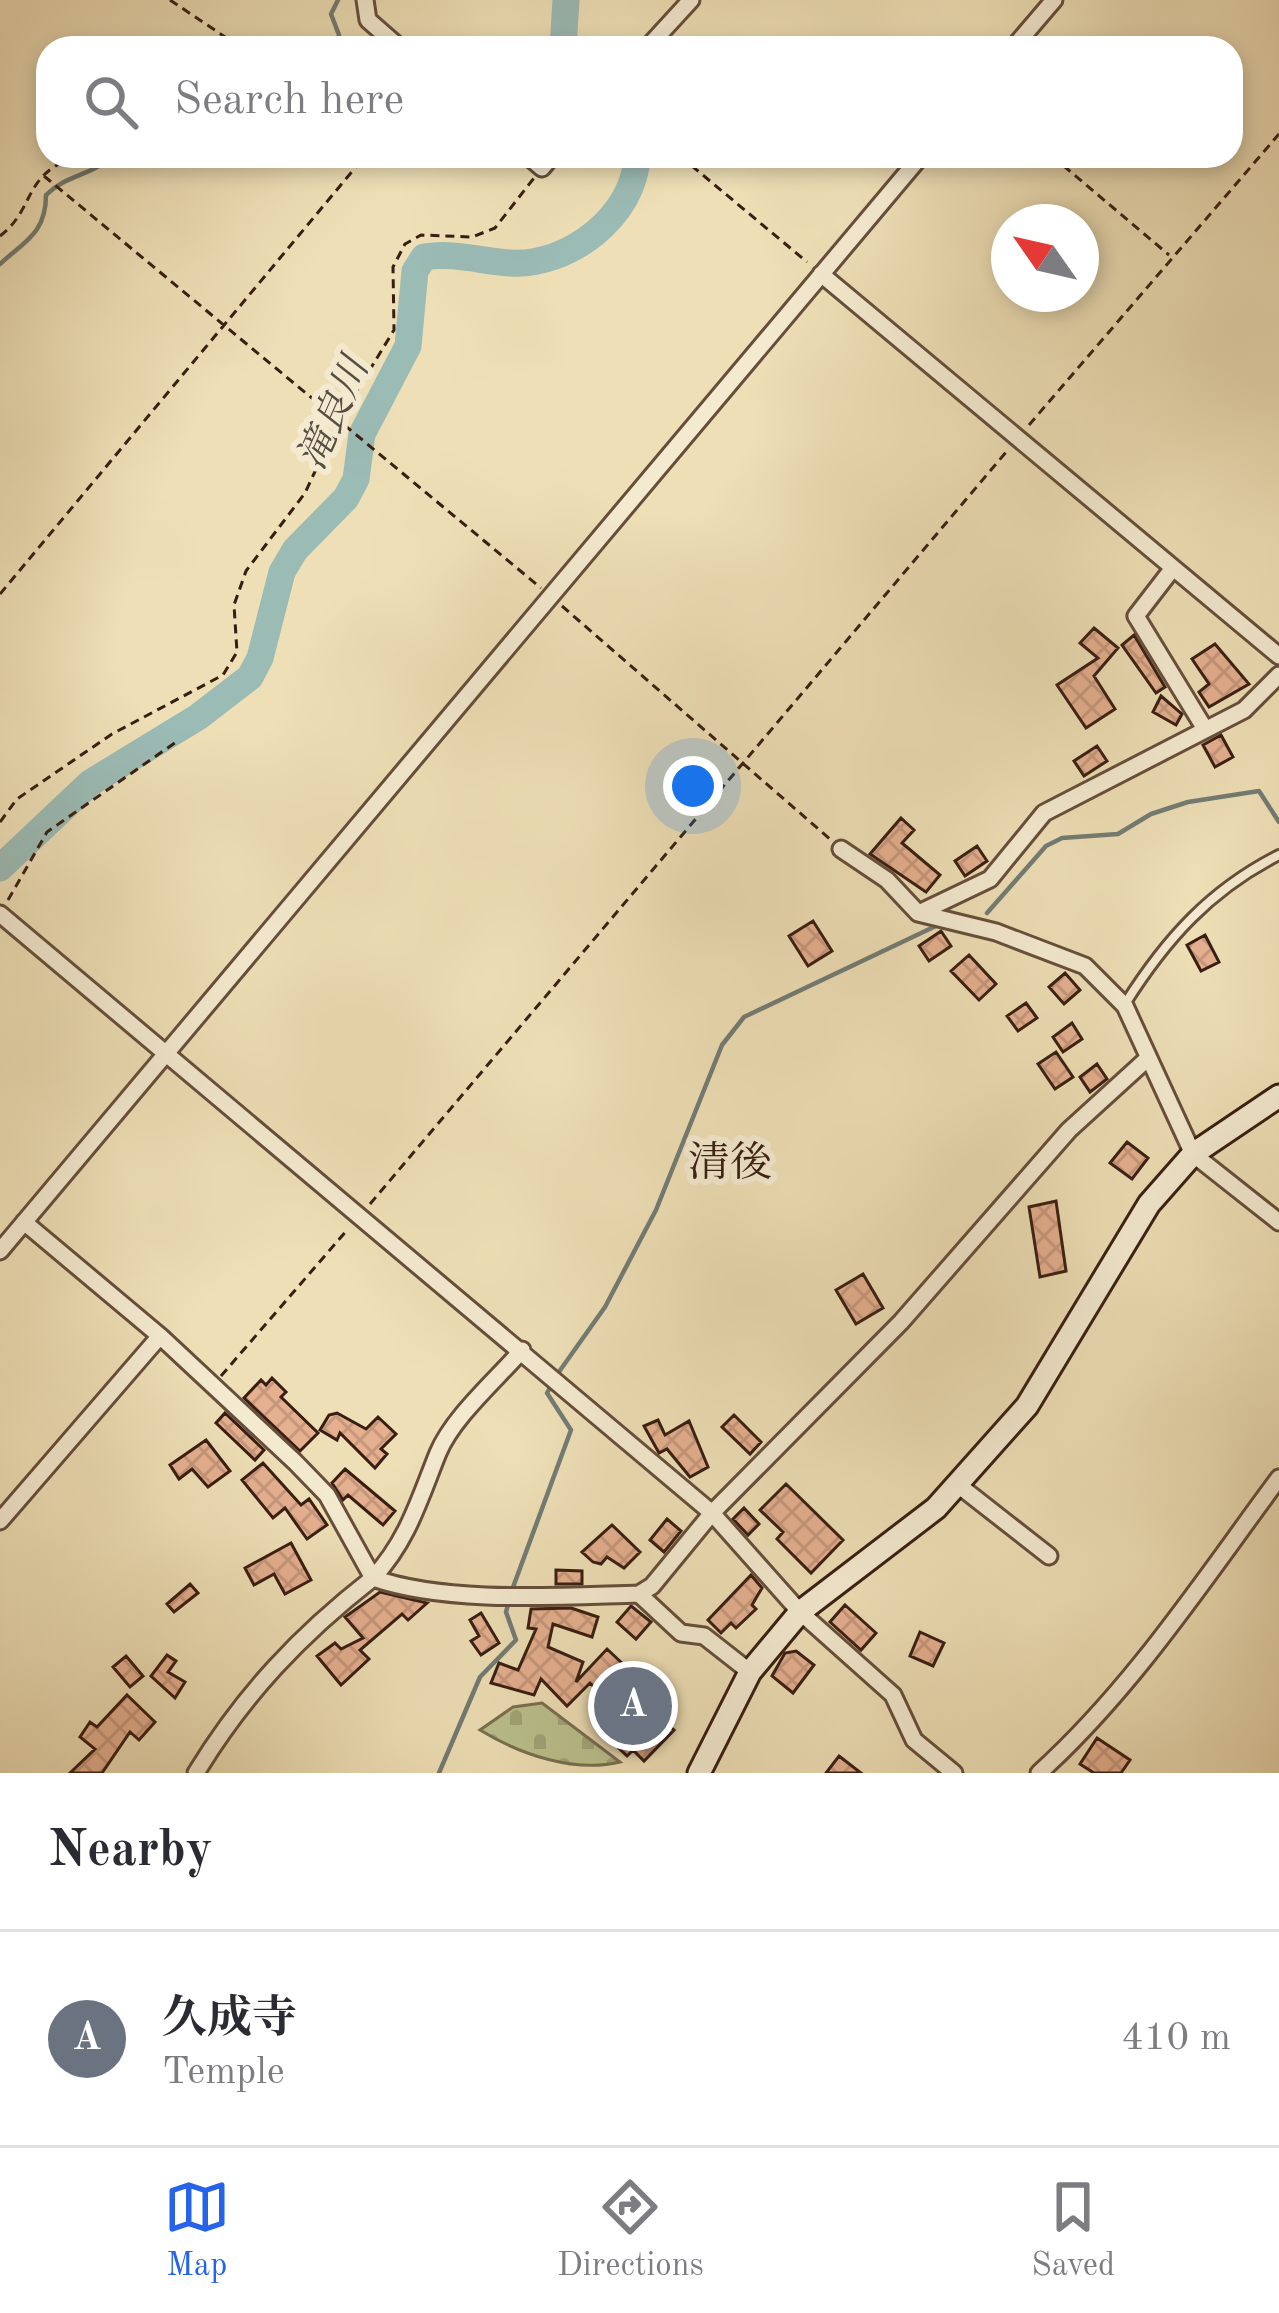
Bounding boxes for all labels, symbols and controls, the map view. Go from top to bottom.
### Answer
search box [36,36,1243,168]
icon: search [78,69,144,135]
text: Search here [174,79,404,124]
north arrow [991,204,1099,312]
water label: 滝良川 [291,348,378,475]
your location [663,756,723,816]
district label: 清後 [688,1140,772,1186]
pin: A [594,1661,672,1751]
text: Nearby [48,1826,213,1877]
text: 久成寺 [162,1998,297,2043]
text: A [72,2019,102,2058]
text: 410 m [1121,2019,1231,2058]
text: Temple [162,2053,285,2092]
tab: Map [164,2174,230,2287]
tab: Directions [557,2174,704,2287]
tab: Saved [1031,2174,1115,2287]

